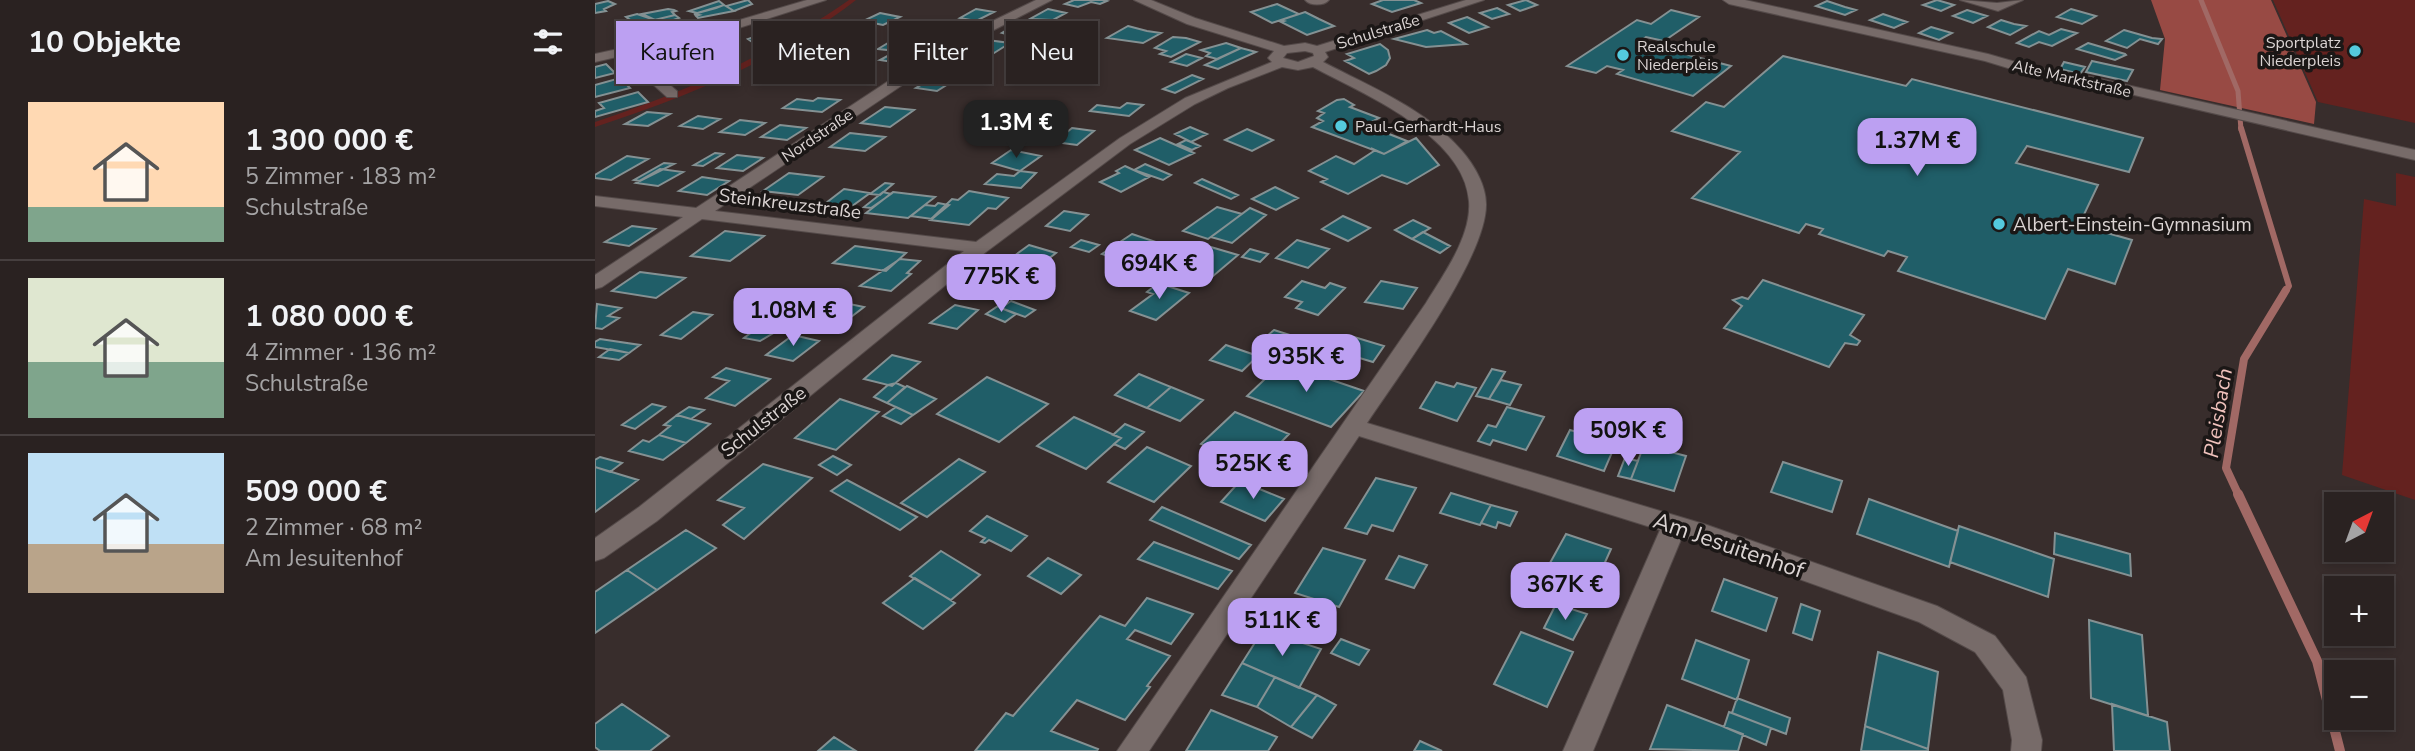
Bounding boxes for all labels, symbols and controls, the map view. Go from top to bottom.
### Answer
street label: Schulstraße [1334,9,1422,55]
chip: Kaufen [616,21,739,84]
chip: Mieten [753,21,875,84]
chip: Filter [889,21,992,84]
chip: Neu [1006,21,1098,84]
text: 10 Objekte [28,22,181,63]
icon: filters [529,23,567,61]
place label: Sportplatz Niederpleis [2259,32,2341,72]
place label: Realschule Niederpleis [1637,36,1719,76]
marker: Sportplatz Niederpleis [2347,43,2363,59]
marker: Realschule Niederpleis [1615,47,1631,63]
street label: Alte Marktstraße [2010,55,2133,103]
pin: 1.3M € [959,100,1073,160]
street label: Nordstraße [778,104,857,168]
text: 1.3M € [979,107,1053,138]
place label: Paul-Gerhardt-Haus [1355,116,1502,138]
marker: Paul-Gerhardt-Haus [1333,118,1349,134]
pin: 1.37M € [1852,118,1982,178]
text: 1 300 000 € [245,120,413,161]
text: 1.37M € [1873,125,1961,156]
icon: home [84,130,168,214]
text: 5 Zimmer · 183 m² [245,161,436,192]
street label: Steinkreuzstraße [717,182,863,226]
text: Schulstraße [245,192,368,223]
place label: Albert-Einstein-Gymnasium [2013,212,2252,238]
marker: Albert-Einstein-Gymnasium [1991,216,2007,232]
pin: 694K € [1102,242,1216,301]
text: 694K € [1121,248,1197,279]
pin: 775K € [944,254,1058,314]
text: 775K € [963,261,1039,292]
pin: 1.08M € [728,288,858,348]
text: 1.08M € [749,295,837,326]
text: 1 080 000 € [245,296,413,337]
icon: home [84,306,168,390]
pin: 935K € [1249,334,1363,394]
text: 4 Zimmer · 136 m² [245,337,436,368]
text: 935K € [1268,341,1344,372]
water label: Pleisbach [2197,366,2239,460]
text: Schulstraße [245,368,368,399]
street label: Schulstraße [716,380,812,463]
pin: 509K € [1571,408,1685,468]
text: 509K € [1590,415,1666,446]
pin: 525K € [1196,442,1310,501]
text: 525K € [1215,448,1291,479]
text: 509 000 € [245,471,387,512]
icon: home [84,481,168,565]
north arrow [2324,492,2394,562]
map controls [2324,492,2394,730]
street label: Am Jesuitenhof [1649,505,1809,586]
text: 2 Zimmer · 68 m² [245,512,422,543]
text: Am Jesuitenhof [245,543,403,574]
pin: 367K € [1508,562,1622,622]
text: 367K € [1527,569,1603,600]
button: + [2324,576,2394,646]
pin: 511K € [1225,598,1339,658]
text: 511K € [1244,605,1320,636]
button: − [2324,660,2394,730]

